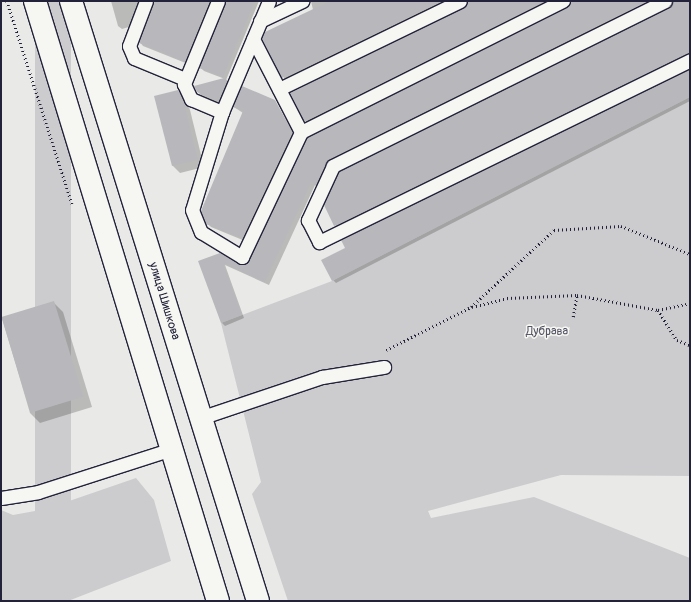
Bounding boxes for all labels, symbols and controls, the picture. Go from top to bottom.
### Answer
street label: улица Шишкова [145,261,183,341]
park label: Дубрава [526,325,568,339]

